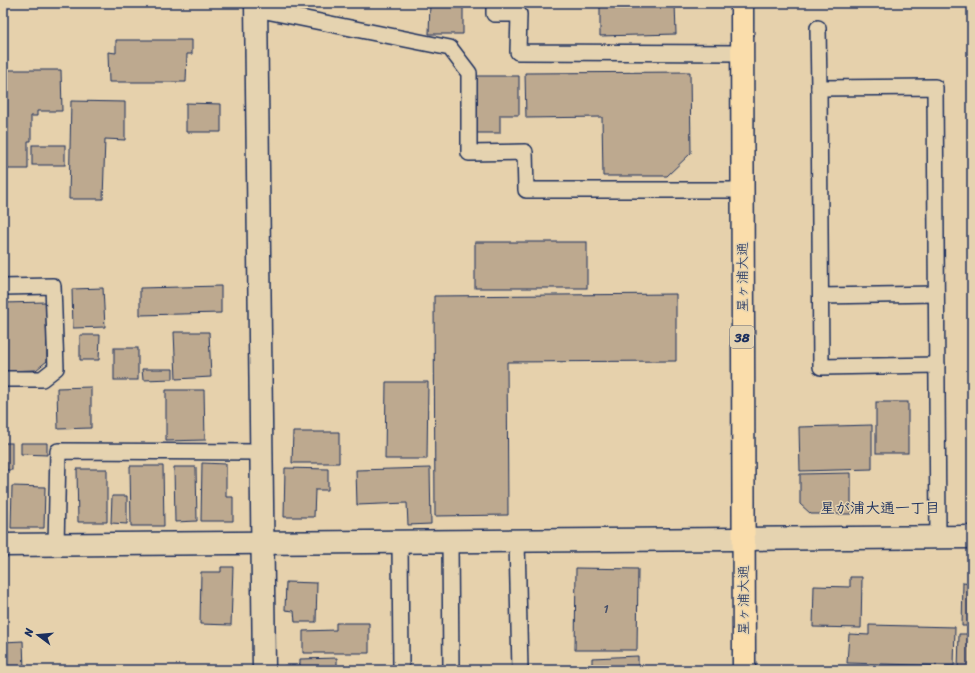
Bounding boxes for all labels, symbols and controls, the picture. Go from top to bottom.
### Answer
street label: 星ヶ浦大通 [730,242,755,312]
road number: 38 [730,326,754,348]
district label: 星が浦大通一丁目 [820,495,940,521]
street label: 星ヶ浦大通 [731,565,756,635]
house number: 1 [603,598,609,620]
north arrow [18,615,58,655]
text: N [18,626,39,640]

